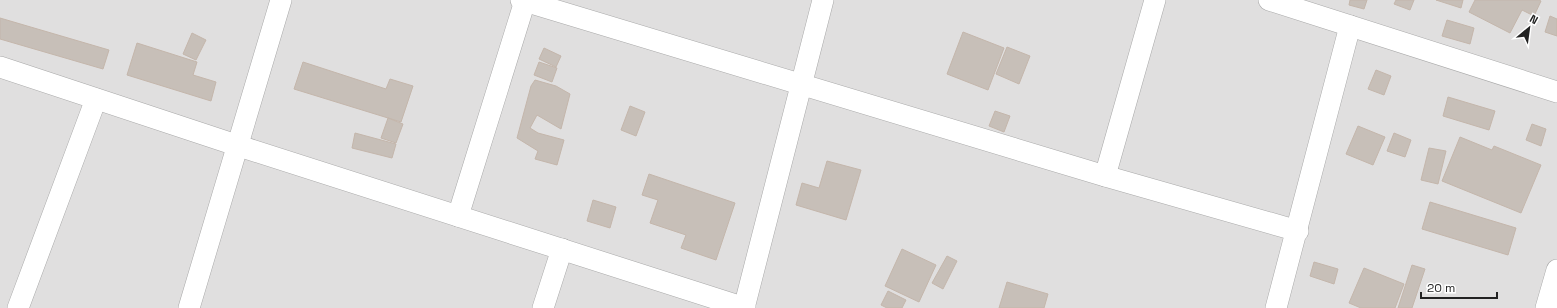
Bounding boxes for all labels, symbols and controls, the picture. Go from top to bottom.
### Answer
north arrow [1509,8,1549,48]
text: N [1527,11,1540,27]
scale bar [1421,274,1497,300]
text: 20 m [1427,280,1455,296]

